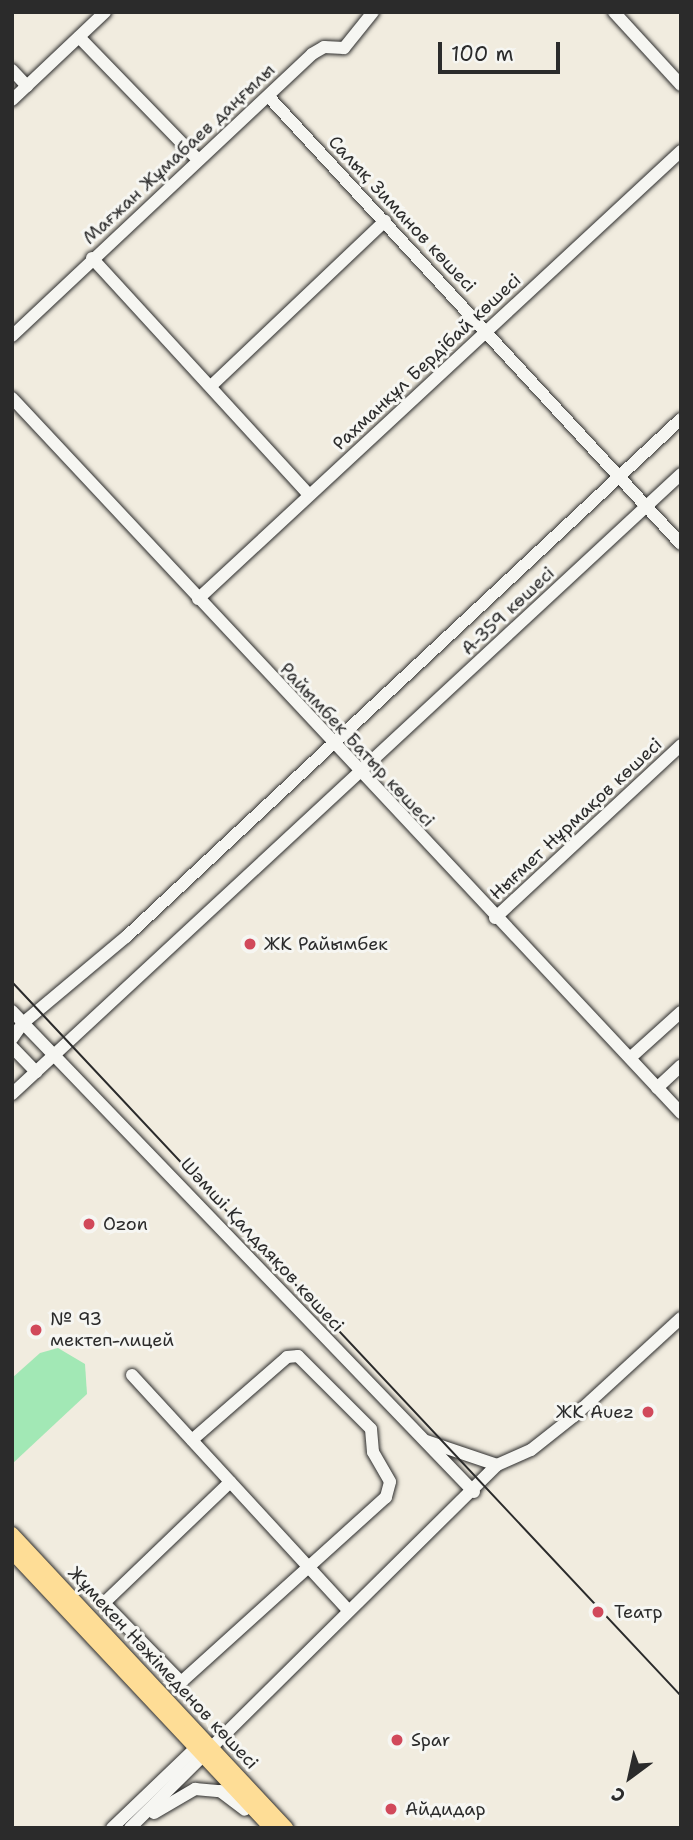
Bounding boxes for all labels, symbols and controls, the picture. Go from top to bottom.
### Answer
scale bar [441,28,564,72]
text: 100 m [451,40,514,68]
street label: Мағжан Жұмабаев даңғылы [79,59,279,249]
street label: Салық Зиманов көшесі [324,131,480,297]
street label: Рахманқұл Бердібай көшесі [329,269,525,455]
street label: А-359 көшесі [457,562,559,660]
street label: Райымбек Батыр көшесі [275,658,439,832]
street label: Нығмет Нұрмақов көшесі [485,734,667,904]
place label: ЖК Райымбек [264,933,388,955]
marker: ЖК Райымбек [242,936,258,952]
street label: Шәмші Қалдаяқов көшесі [176,1153,348,1337]
place label: Ozon [103,1213,148,1235]
marker: Ozon [81,1216,97,1232]
place label: № 93 мектеп-лицей [50,1309,174,1352]
marker: № 93 мектеп-лицей [28,1322,44,1338]
place label: ЖК Auez [556,1401,634,1423]
marker: ЖК Auez [640,1404,656,1420]
street label: Жұмекен Нәжімеденов көшесі [63,1562,263,1774]
place label: Театр [614,1601,663,1623]
marker: Театр [588,1602,608,1622]
place label: Spar [411,1729,450,1751]
marker: Spar [389,1732,405,1748]
north arrow [595,1742,665,1812]
text: С [607,1781,630,1809]
place label: Айдидар [405,1798,486,1820]
marker: Айдидар [383,1801,399,1817]

